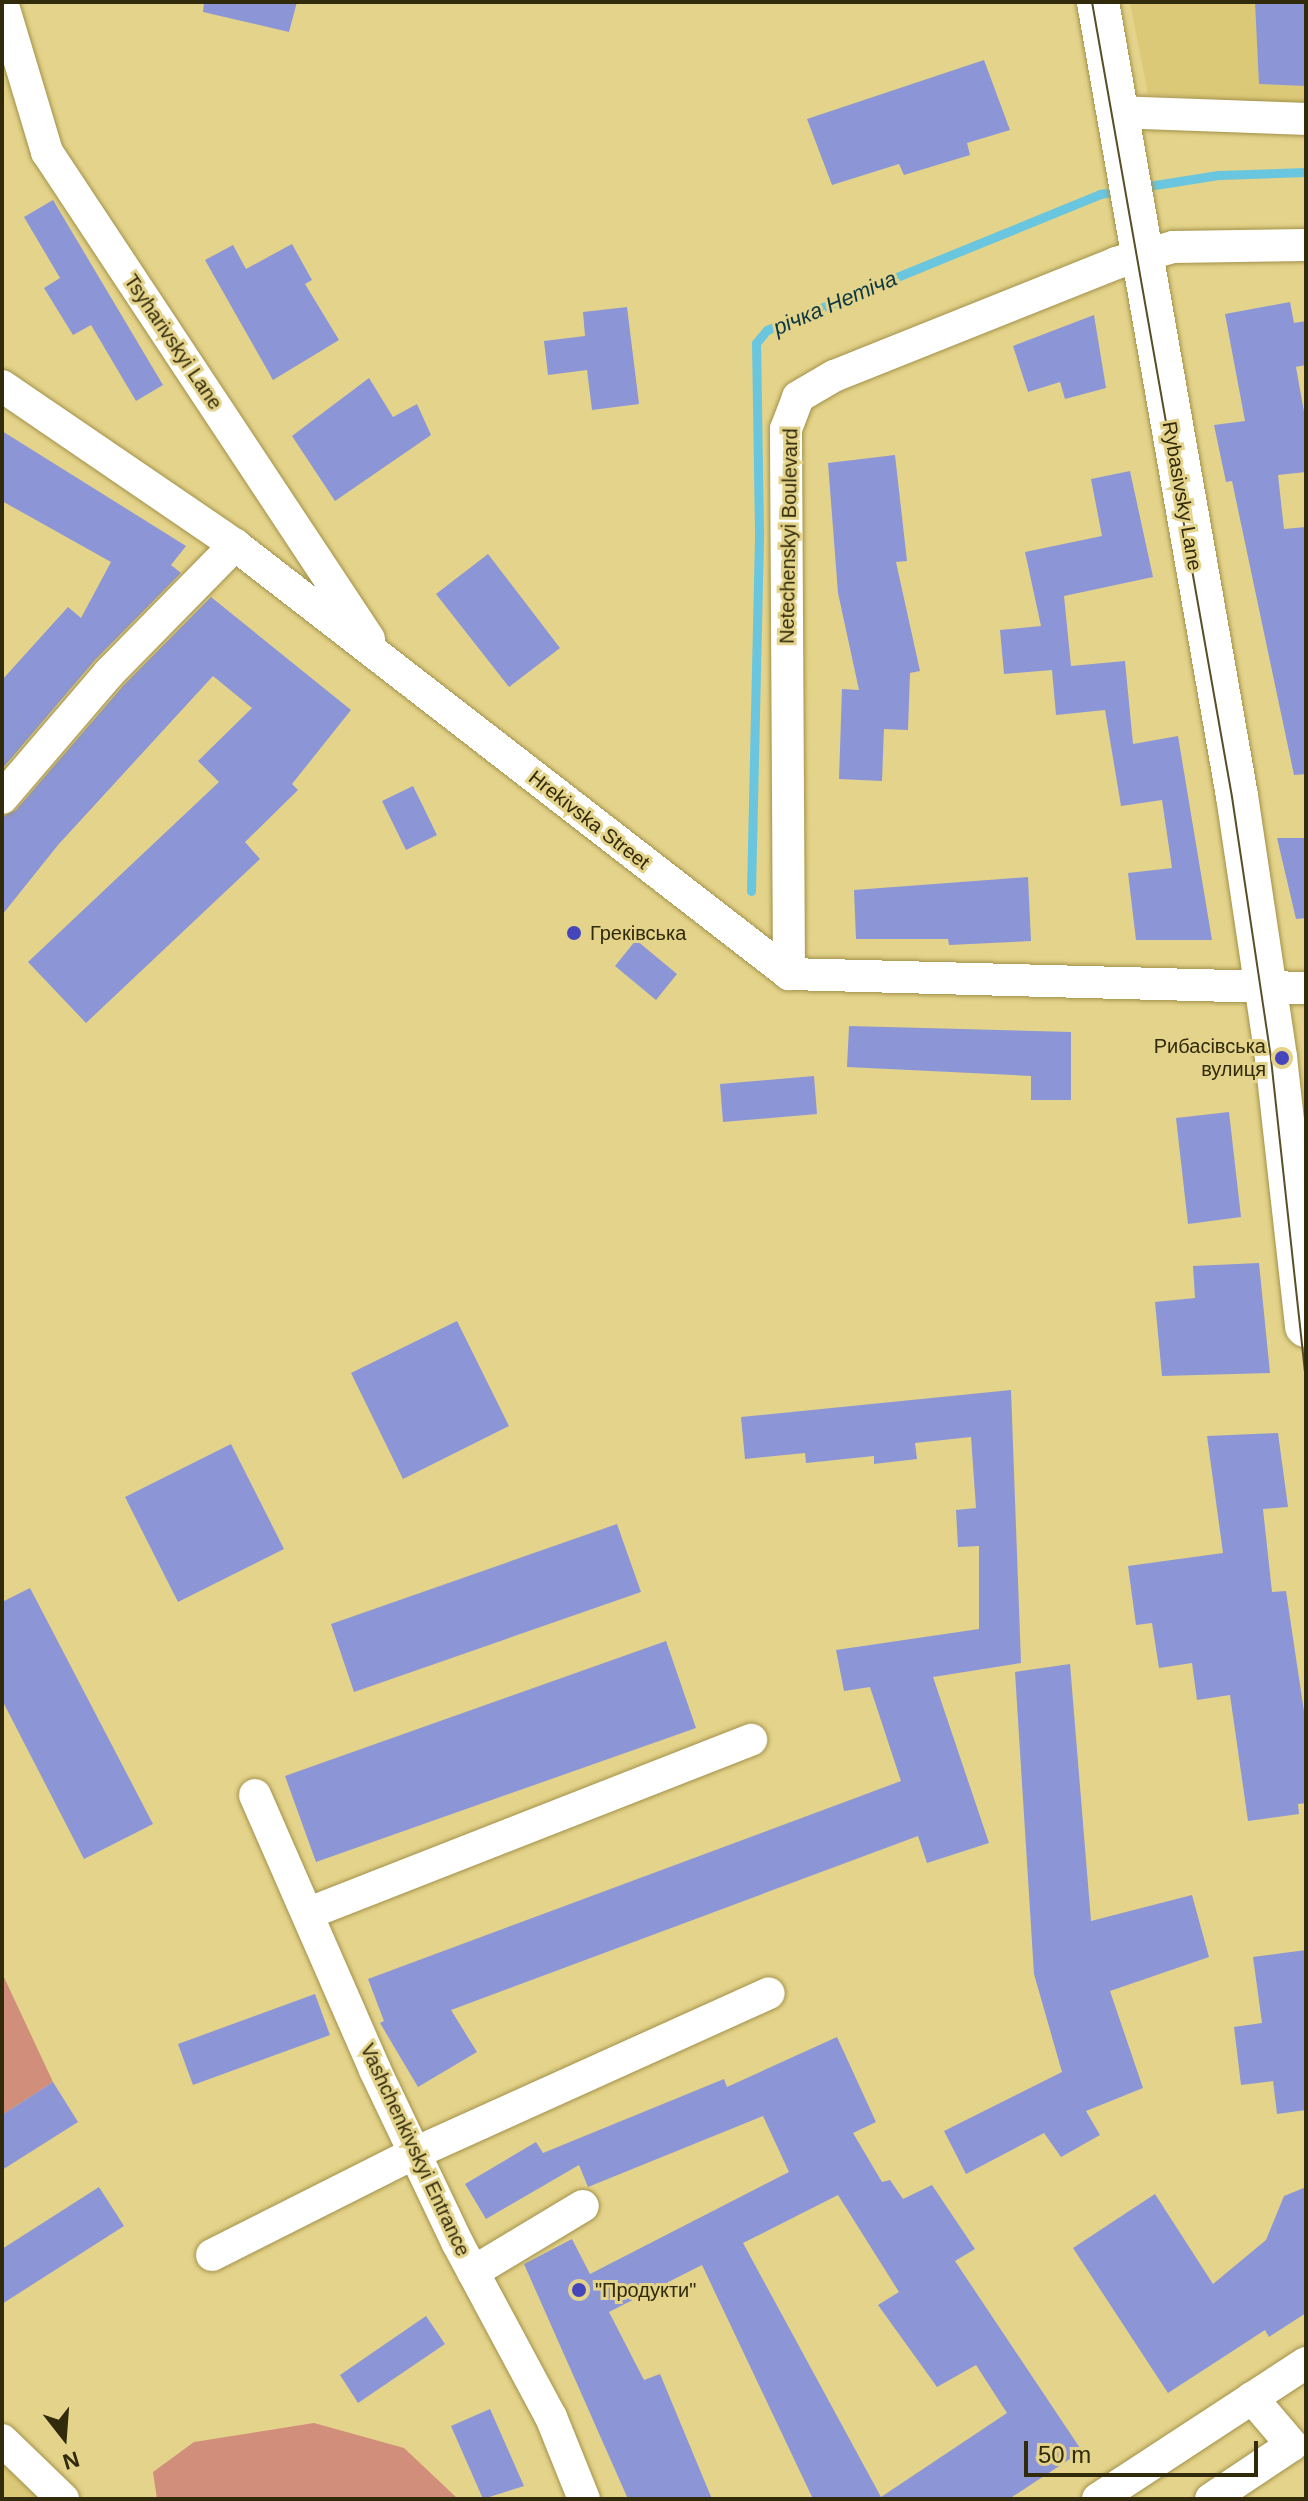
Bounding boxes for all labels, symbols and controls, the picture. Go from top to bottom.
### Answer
water label: річка Нетіча [769,265,901,341]
street label: Tsyharivskyi Lane [119,270,227,414]
street label: Rybasivsky Lane [1157,419,1207,573]
street label: Netechenskyi Boulevard [775,428,803,644]
street label: Hrekivska Street [524,765,654,875]
place label: Греківська [590,921,686,945]
marker: Греківська [565,924,583,942]
place label: Рибасівська вулиця [1154,1034,1266,1081]
marker: Рибасівська вулиця [1273,1049,1291,1067]
street label: Vashchenkivskyi Entrance [355,2040,475,2260]
place label: "Продукти" [595,2278,696,2302]
marker: "Продукти" [570,2281,588,2299]
north arrow [24,2397,104,2477]
scale bar [1028,2425,1262,2475]
text: 50 m [1038,2441,1091,2468]
text: N [60,2446,82,2475]

